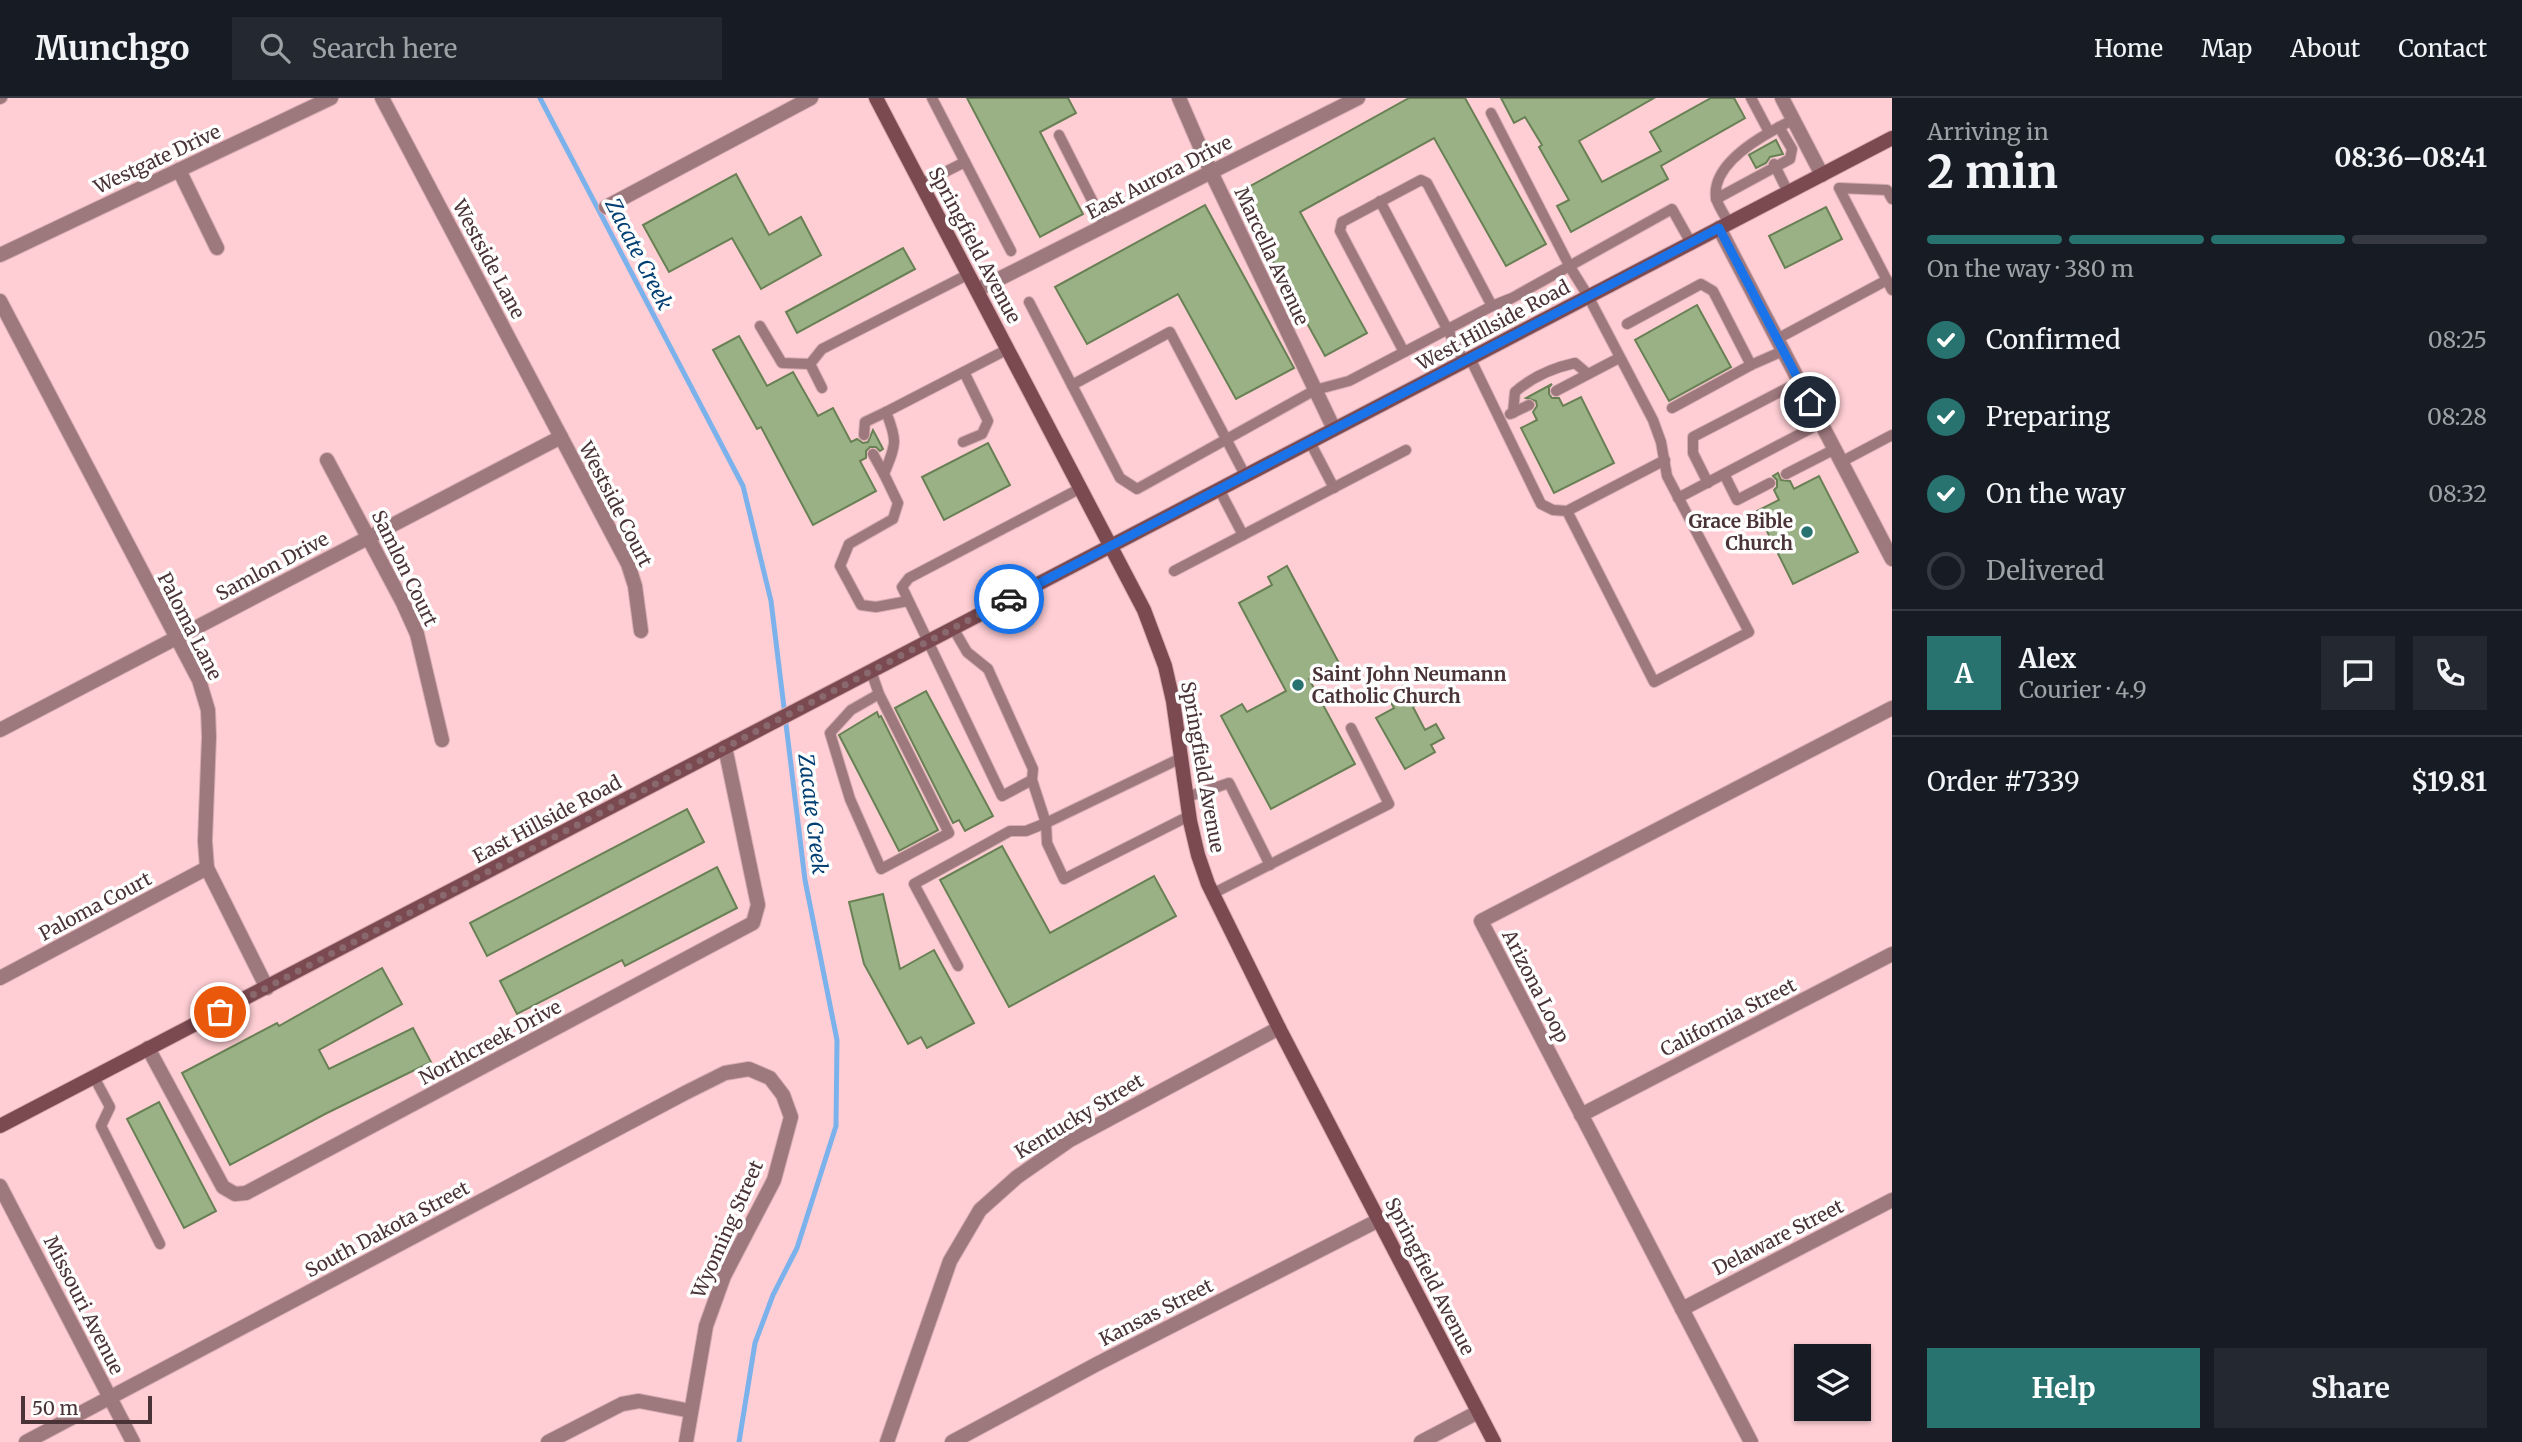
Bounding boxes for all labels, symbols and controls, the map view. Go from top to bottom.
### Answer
search box [232,17,722,80]
text: Munchgo [35,28,190,69]
icon: search [256,29,294,67]
text: Search here [312,32,457,65]
text: Home [2094,33,2163,64]
text: Map [2201,33,2252,64]
text: About [2290,33,2360,64]
text: Contact [2398,33,2487,64]
text: Arriving in [1927,117,2049,146]
street label: Westgate Drive [89,119,224,199]
street label: East Aurora Drive [1082,130,1236,224]
text: 08:36–08:41 [2334,141,2487,174]
text: 2 min [1927,143,2058,201]
street label: Springfield Avenue [924,163,1026,327]
street label: Marcella Avenue [1230,183,1314,329]
water label: Zacate Creek [599,193,679,315]
street label: Westside Lane [447,195,530,323]
text: On the way · 380 m [1927,254,2134,283]
street label: West Hillside Road [1412,275,1574,376]
icon: check [1927,321,1965,359]
text: Confirmed [1986,323,2121,356]
text: 08:25 [2428,325,2487,354]
pin [1780,372,1840,432]
icon: home [1791,383,1829,421]
icon: check [1927,398,1965,436]
text: Preparing [1986,400,2110,433]
text: 08:28 [2427,402,2487,431]
street label: Westside Court [574,437,658,571]
icon: check [1927,475,1965,513]
text: On the way [1986,477,2126,510]
text: 08:32 [2428,479,2487,508]
street label: Samlon Court [367,506,444,630]
place label: Grace Bible Church [1688,509,1793,555]
marker: Grace Bible Church [1799,524,1815,540]
street label: Samlon Drive [212,526,332,606]
text: Delivered [1986,554,2105,587]
courier [974,564,1044,634]
street label: Paloma Lane [153,568,227,684]
icon: car [990,580,1028,618]
button: chat [2321,636,2395,710]
button: phone [2413,636,2487,710]
text: Alex [2019,642,2076,675]
text: A [1955,657,1973,690]
place label: Saint John Neumann Catholic Church [1312,662,1506,708]
text: Courier · 4.9 [2019,675,2147,704]
marker: Saint John Neumann Catholic Church [1290,677,1306,693]
street label: Springfield Avenue [1176,679,1230,855]
water label: Zacate Creek [792,751,834,876]
text: Order #7339 [1927,765,2080,798]
text: $19.81 [2411,765,2487,798]
street label: East Hillside Road [469,770,625,868]
street label: Paloma Court [35,866,156,946]
street label: Arizona Loop [1497,925,1575,1046]
street label: California Street [1656,972,1800,1062]
pin [190,982,250,1042]
icon: bag [201,993,239,1031]
street label: Northcreek Drive [415,994,565,1090]
street label: Kentucky Street [1010,1068,1148,1164]
street label: Wyoming Street [685,1156,768,1303]
street label: South Dakota Street [301,1175,474,1282]
street label: Springfield Avenue [1380,1193,1480,1359]
street label: Delaware Street [1709,1193,1848,1280]
street label: Missouri Avenue [39,1232,129,1378]
street label: Kansas Street [1095,1273,1217,1351]
map controls [1794,1344,1871,1421]
button: layers [1794,1344,1871,1421]
button: Help [1927,1348,2200,1428]
button: Share [2214,1348,2487,1428]
scale bar [21,1393,152,1425]
text: 50 m [32,1396,78,1420]

